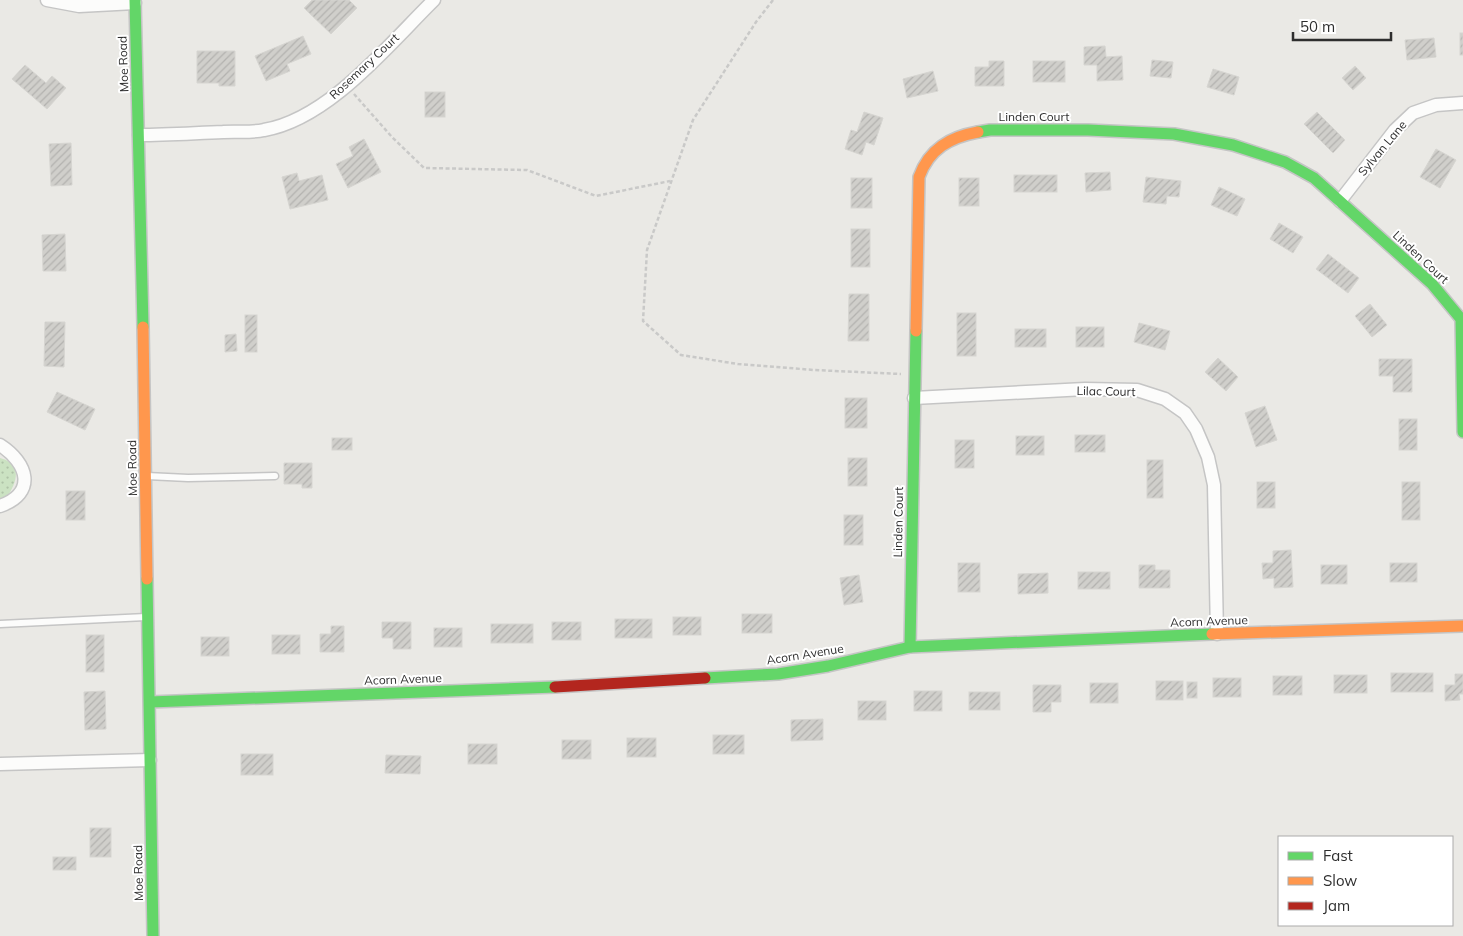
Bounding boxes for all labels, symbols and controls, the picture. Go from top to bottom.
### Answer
scale bar [1293,10,1390,42]
text: 50 m [1300,17,1335,36]
street label: Rosemary Court [326,30,402,102]
street label: Moe Road [115,36,131,92]
street label: Linden Court [999,109,1069,124]
street label: Sylvan Lane [1355,117,1409,179]
street label: Linden Court [1390,227,1452,287]
street label: Lilac Court [1076,383,1136,399]
street label: Moe Road [124,440,140,496]
street label: Linden Court [890,486,906,558]
street label: Acorn Avenue [1170,612,1248,630]
street label: Acorn Avenue [765,641,845,667]
street label: Acorn Avenue [364,670,442,688]
legend [1278,836,1453,926]
street label: Moe Road [130,845,146,901]
text: Fast [1323,846,1353,865]
text: Slow [1323,871,1357,890]
text: Jam [1323,896,1350,915]

